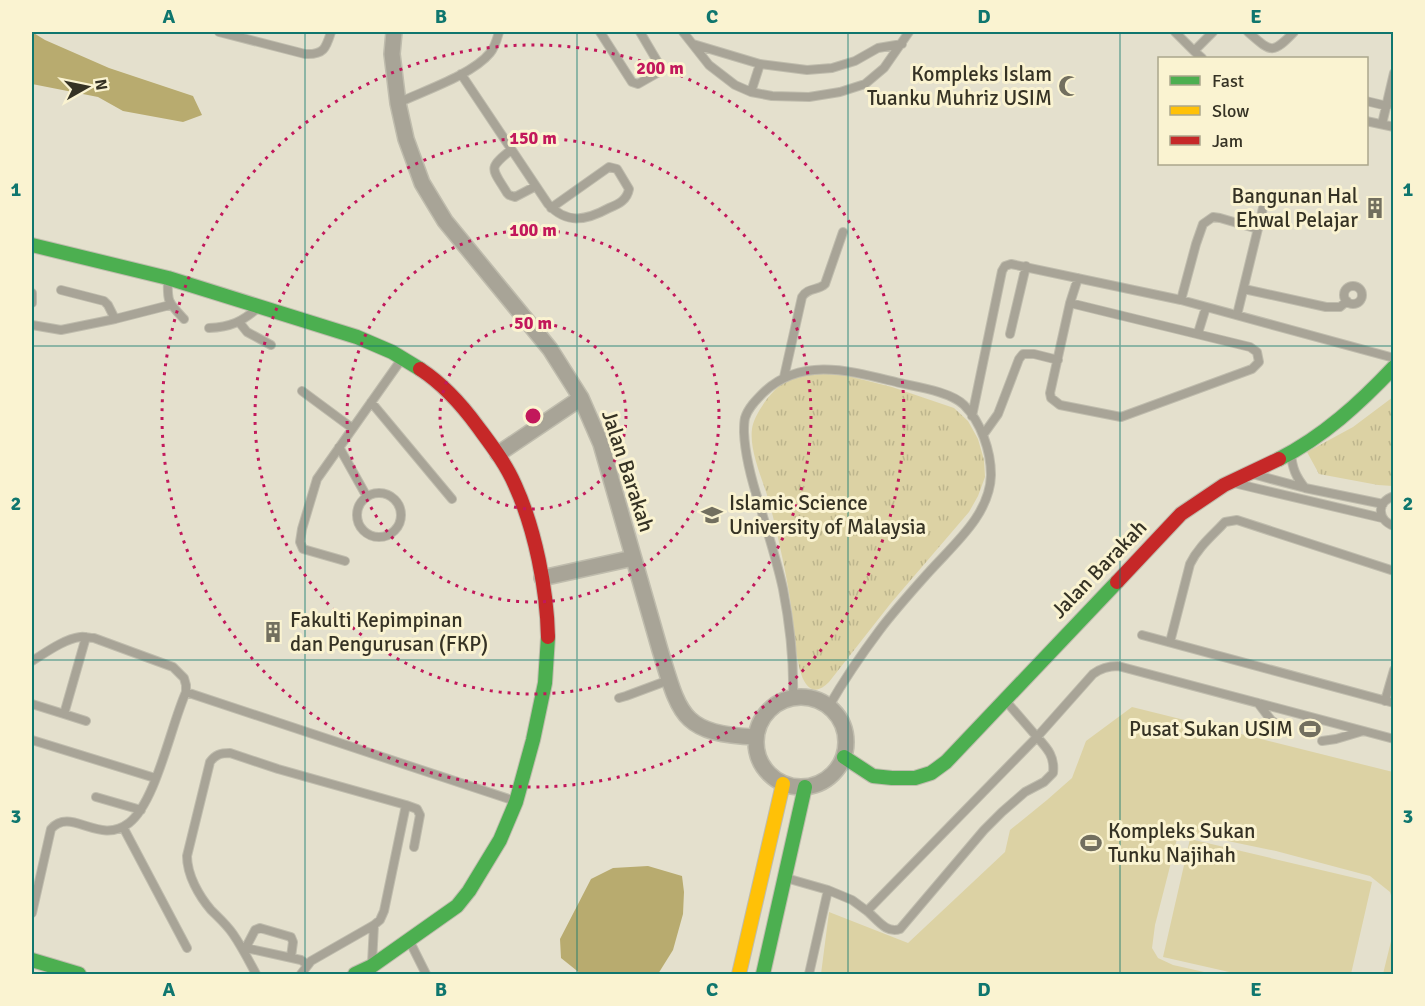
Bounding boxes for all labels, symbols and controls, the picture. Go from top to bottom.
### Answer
text: A [163,4,176,29]
text: B [435,4,447,29]
text: C [706,4,718,29]
text: D [977,4,991,29]
text: E [1250,4,1262,29]
north arrow [57,57,117,117]
text: 200 m [636,57,684,79]
legend [1158,57,1368,165]
place label: Kompleks Islam Tuanku Muhriz USIM [867,61,1052,111]
text: Fast [1212,70,1244,92]
mosque icon: Kompleks Islam Tuanku Muhriz USIM [1057,74,1081,98]
text: N [90,78,112,92]
text: Slow [1212,100,1249,122]
text: 150 m [509,127,557,149]
text: Jam [1212,130,1243,152]
text: 1 [11,177,22,202]
text: 1 [1403,177,1414,202]
place label: Bangunan Hal Ehwal Pelajar [1231,183,1358,233]
building icon: Bangunan Hal Ehwal Pelajar [1363,196,1387,220]
text: 100 m [509,219,557,241]
text: 50 m [514,312,552,334]
centre of rings [523,406,543,426]
street label: Jalan Barakah [596,407,660,535]
place label: Islamic Science University of Malaysia [729,490,926,540]
text: 2 [11,491,21,516]
text: 2 [1403,491,1413,516]
school or university icon: Islamic Science University of Malaysia [700,503,724,527]
street label: Jalan Barakah [1046,514,1152,624]
place label: Fakulti Kepimpinan dan Pengurusan (FKP) [290,607,488,657]
building icon: Fakulti Kepimpinan dan Pengurusan (FKP) [261,620,285,644]
place label: Pusat Sukan USIM [1129,716,1293,742]
sports icon: Pusat Sukan USIM [1298,717,1322,741]
text: 3 [11,804,21,829]
text: 3 [1403,804,1413,829]
place label: Kompleks Sukan Tunku Najihah [1108,818,1256,868]
sports icon: Kompleks Sukan Tunku Najihah [1079,831,1103,855]
text: A [163,977,176,1002]
text: B [435,977,447,1002]
text: C [706,977,718,1002]
text: D [977,977,991,1002]
text: E [1250,977,1262,1002]

